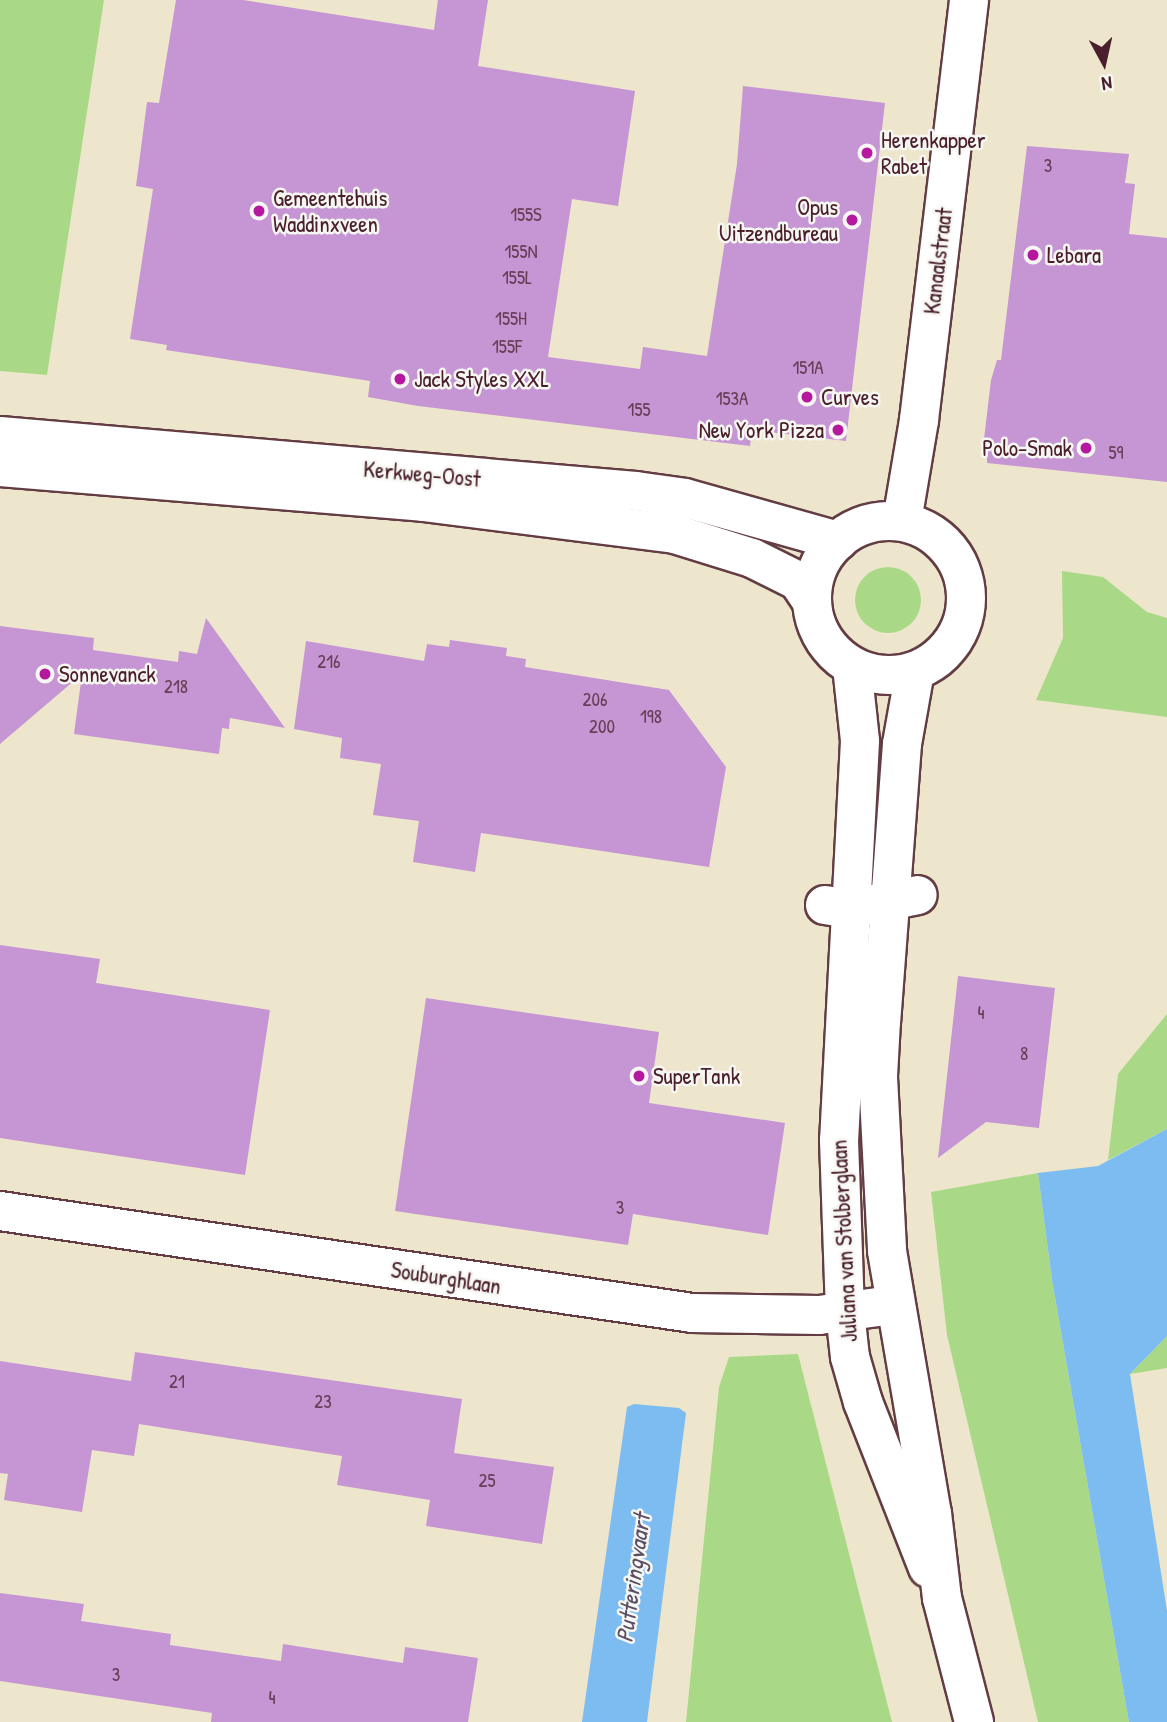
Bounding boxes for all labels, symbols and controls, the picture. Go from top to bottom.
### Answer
north arrow [1069,28,1139,98]
text: N [1100,70,1114,97]
place label: Herenkapper Rabet [881,126,986,180]
marker: Herenkapper Rabet [859,145,875,161]
house number: 3 [1044,155,1052,177]
place label: Gemeentehuis Waddinxveen [273,184,387,238]
place label: Opus Uitzendbureau [719,193,838,247]
marker: Gemeentehuis Waddinxveen [251,203,267,219]
house number: 155S [510,204,542,226]
street label: Kanaalstraat [918,206,958,316]
marker: Opus Uitzendbureau [844,212,860,228]
house number: 155N [504,241,538,263]
place label: Lebara [1047,241,1101,269]
marker: Lebara [1025,247,1041,263]
house number: 155L [502,267,532,289]
house number: 155H [495,308,527,330]
house number: 155F [492,336,522,358]
house number: 151A [792,357,824,379]
place label: Jack Styles XXL [414,365,549,393]
marker: Jack Styles XXL [392,371,408,387]
place label: Curves [821,383,879,411]
house number: 153A [716,388,748,410]
marker: Curves [799,389,815,405]
house number: 155 [628,399,650,421]
place label: New York Pizza [699,416,824,444]
marker: New York Pizza [830,422,846,438]
place label: Polo-Smak [982,434,1072,462]
marker: Polo-Smak [1078,440,1094,456]
house number: 59 [1108,442,1124,464]
street label: Kerkweg-Oost [362,455,482,493]
house number: 216 [317,651,341,673]
place label: Sonnevanck [59,660,156,688]
marker: Sonnevanck [37,666,53,682]
house number: 218 [164,676,188,698]
house number: 206 [583,689,607,711]
house number: 198 [640,706,662,728]
house number: 200 [589,716,615,738]
house number: 4 [977,1002,985,1024]
house number: 8 [1020,1043,1028,1065]
place label: SuperTank [653,1062,740,1090]
marker: SuperTank [631,1068,647,1084]
street label: Juliana van Stolberglaan [825,1139,863,1343]
house number: 3 [616,1197,624,1219]
street label: Souburghlaan [389,1256,503,1300]
house number: 21 [169,1371,185,1393]
house number: 23 [314,1391,332,1413]
house number: 25 [479,1470,495,1492]
water label: Putteringvaart [610,1512,656,1644]
house number: 3 [112,1664,120,1686]
house number: 4 [268,1687,276,1709]

